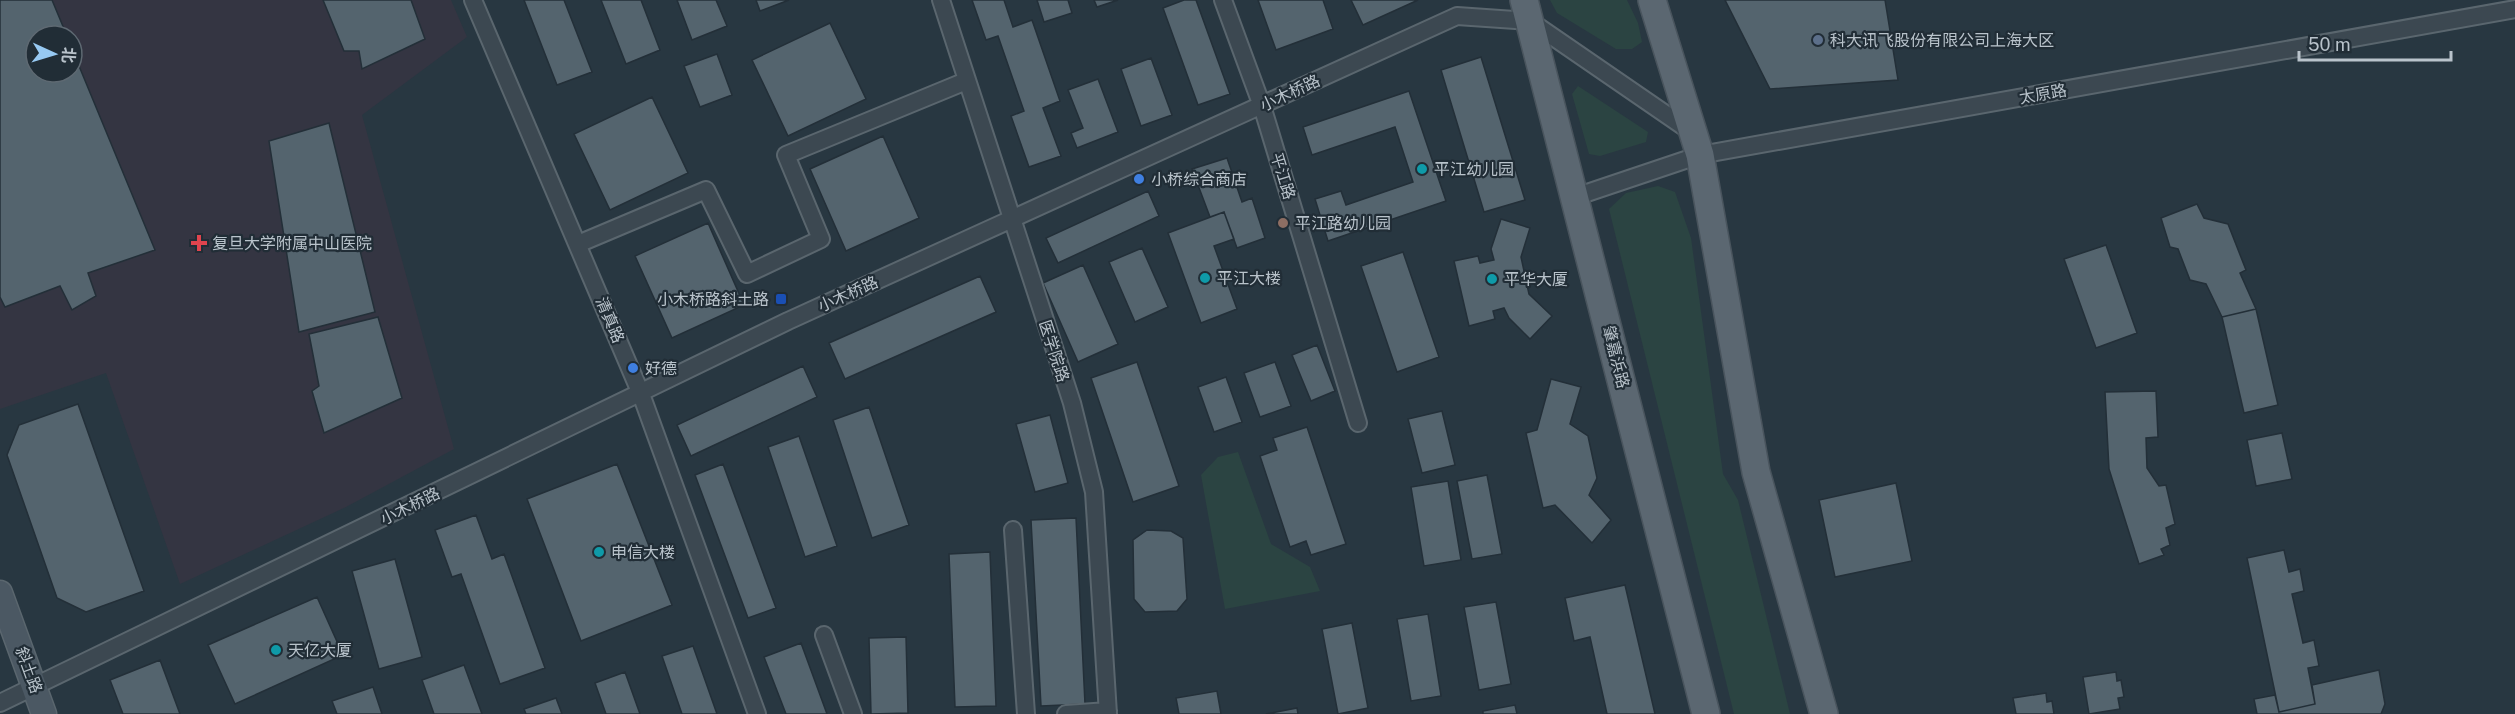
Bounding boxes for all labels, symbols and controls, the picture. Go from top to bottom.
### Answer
north arrow [24,24,84,84]
scale bar [2299,24,2450,62]
place label: 科大讯飞股份有限公司上海大区 [1830,31,2054,50]
marker: 科大讯飞股份有限公司上海大区 [1811,33,1825,47]
text: 50 m [2308,34,2351,55]
text: 北 [58,46,79,64]
street label: 小木桥路 [1257,71,1323,115]
street label: 太原路 [2018,80,2068,108]
street label: 平江路 [1267,150,1299,202]
place label: 平江幼儿园 [1434,160,1514,179]
marker: 平江幼儿园 [1415,162,1429,176]
place label: 小桥综合商店 [1151,170,1247,189]
marker: 小桥综合商店 [1132,172,1146,186]
place label: 平江路幼儿园 [1295,214,1391,233]
marker: 平江路幼儿园 [1276,216,1290,230]
marker: 复旦大学附属中山医院 [190,234,208,252]
place label: 复旦大学附属中山医院 [212,234,372,253]
place label: 平江大楼 [1217,269,1281,288]
place label: 平华大厦 [1504,270,1568,289]
marker: 平江大楼 [1198,271,1212,285]
street label: 小木桥路 [815,272,881,316]
marker: 平华大厦 [1485,272,1499,286]
place label: 小木桥路斜土路 [657,290,769,309]
marker: 小木桥路斜土路 [774,292,788,306]
street label: 清真路 [592,294,628,346]
street label: 医学院路 [1035,318,1073,384]
street label: 肇嘉浜路 [1599,324,1633,390]
place label: 好德 [645,359,677,378]
marker: 好德 [626,361,640,375]
street label: 小木桥路 [377,483,443,529]
place label: 申信大楼 [611,543,675,562]
marker: 申信大楼 [592,545,606,559]
place label: 天亿大厦 [288,641,352,660]
marker: 天亿大厦 [269,643,283,657]
street label: 斜土路 [12,644,46,696]

